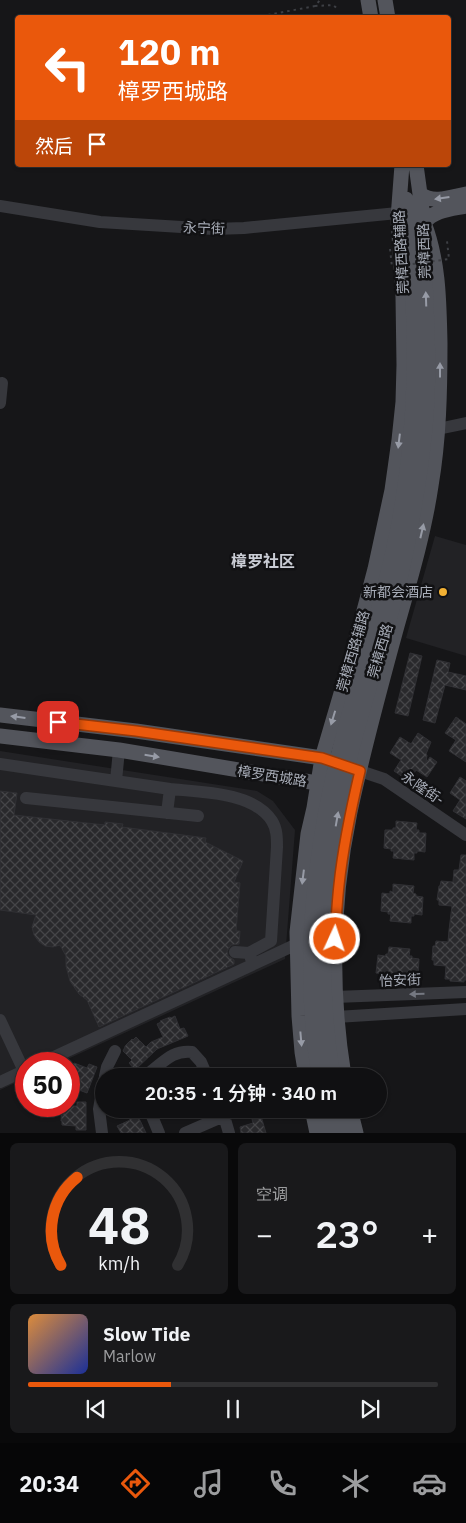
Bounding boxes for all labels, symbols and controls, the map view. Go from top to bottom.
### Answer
text: 120 m [118,29,221,75]
icon: left [35,35,100,100]
text: 樟罗西城路 [118,76,228,105]
icon: arrive [83,130,111,158]
text: 然后 [35,134,73,158]
one-way arrow [434,194,450,202]
street label: 莞樟西路辅路 [390,210,412,294]
street label: 永宁街 [183,218,225,238]
street label: 莞樟西路 [414,223,434,279]
one-way arrow [422,291,430,307]
one-way arrow [436,361,444,377]
one-way arrow [395,433,403,449]
one-way arrow [418,523,426,538]
district label: 樟罗社区 [231,551,295,571]
place label: 新都会酒店 [363,583,433,601]
marker: 新都会酒店 [437,586,449,598]
street label: 莞樟西路辅路 [333,608,373,694]
street label: 莞樟西路 [364,622,396,680]
pin [37,701,79,743]
icon: arrive [44,708,72,736]
one-way arrow [329,710,337,725]
one-way arrow [10,713,26,721]
one-way arrow [145,752,161,760]
street label: 樟罗西城路 [236,762,308,790]
street label: 永隆街- [398,767,448,809]
one-way arrow [333,810,341,826]
one-way arrow [299,869,307,885]
position arrow [308,912,360,964]
street label: 怡安街 [379,970,421,990]
one-way arrow [409,990,425,998]
one-way arrow [297,1031,305,1047]
speed limit sign: 50 [15,1052,80,1117]
text: 20:35 · 1 分钟 · 340 m [145,1081,337,1105]
text: 空调 [256,1184,288,1204]
text: 48 [88,1191,150,1258]
text: 23° [315,1209,379,1258]
text: − [256,1216,273,1253]
text: + [421,1216,438,1253]
text: km/h [98,1252,140,1275]
text: Slow Tide [103,1322,190,1346]
text: Marlow [103,1346,156,1366]
icon: previous [82,1395,110,1423]
icon: pause [219,1395,247,1423]
icon: next [356,1395,384,1423]
icon: directions [118,1466,153,1501]
icon: music [191,1466,226,1501]
icon: phone [265,1466,300,1501]
icon: climate [338,1466,373,1501]
icon: car [412,1466,447,1501]
text: 20:34 [19,1469,79,1498]

